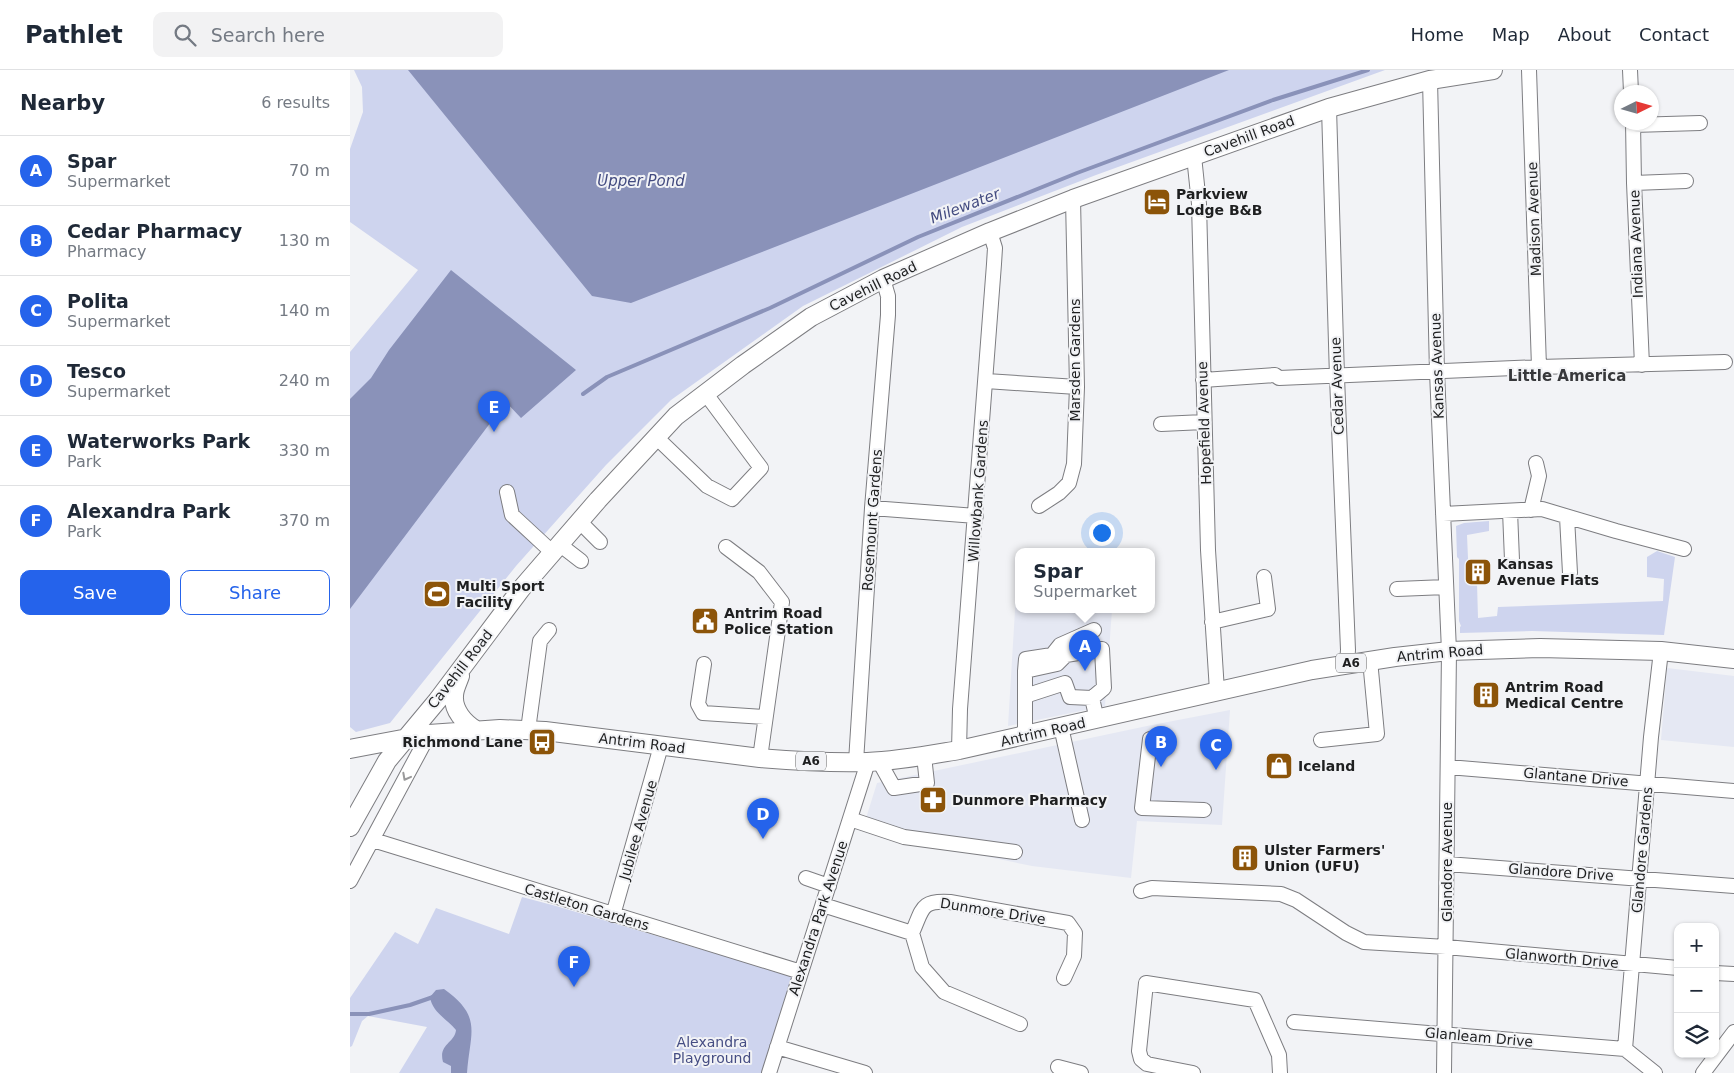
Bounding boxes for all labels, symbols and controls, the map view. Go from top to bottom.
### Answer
search box [153,12,503,57]
text: Pathlet [25,21,123,49]
icon: search [171,21,199,49]
text: Search here [211,24,325,46]
text: Home [1411,24,1464,45]
text: Map [1492,24,1530,45]
text: About [1558,24,1611,45]
text: Contact [1639,24,1709,45]
north arrow [1614,85,1659,130]
text: Nearby [20,91,105,115]
text: 6 results [261,93,330,112]
street label: Cavehill Road [1201,112,1297,160]
text: Spar [67,150,116,172]
text: A [30,161,42,180]
text: 70 m [289,161,330,180]
street label: Madison Avenue [1524,161,1544,277]
text: Supermarket [67,172,170,191]
water label: Upper Pond [597,172,685,190]
water label: Milewater [928,184,1003,228]
place label: Parkview Lodge B&B [1176,186,1263,218]
hotel icon: Parkview Lodge B&B [1142,187,1172,217]
street label: Indiana Avenue [1626,190,1646,298]
text: Cedar Pharmacy [67,220,242,242]
text: B [30,231,42,250]
text: 130 m [279,231,330,250]
text: Pharmacy [67,242,147,261]
street label: Cavehill Road [827,258,919,314]
text: Polita [67,290,129,312]
street label: Marsden Gardens [1067,298,1083,422]
text: C [30,301,42,320]
text: 140 m [279,301,330,320]
text: Supermarket [67,312,170,331]
street label: Kansas Avenue [1427,313,1447,419]
street label: Cedar Avenue [1327,337,1347,435]
text: Tesco [67,360,126,382]
street label: Hopefield Avenue [1194,361,1214,485]
district label: Little America [1508,367,1626,385]
text: D [29,371,43,390]
text: 240 m [279,371,330,390]
text: Supermarket [67,382,170,401]
pin: E [478,391,510,432]
street label: Willowbank Gardens [965,419,991,563]
text: Waterworks Park [67,430,250,452]
text: E [31,441,41,460]
text: 330 m [279,441,330,460]
street label: Rosemount Gardens [859,449,885,591]
text: Park [67,452,102,471]
text: Alexandra Park [67,500,230,522]
text: F [31,511,41,530]
text: 370 m [279,511,330,530]
your location [1089,520,1115,546]
text: Park [67,522,102,541]
popup [1015,548,1155,613]
place label: Kansas Avenue Flats [1497,556,1599,588]
building icon: Kansas Avenue Flats [1463,557,1493,587]
text: Spar [1033,560,1083,582]
button: Save [20,570,170,615]
button: Share [180,570,330,615]
place label: Multi Sport Facility [456,578,545,610]
sports icon: Multi Sport Facility [422,579,452,609]
text: Supermarket [1033,582,1137,601]
place label: Antrim Road Police Station [724,605,833,637]
public building icon: Antrim Road Police Station [690,606,720,636]
street label: Cavehill Road [424,626,496,712]
pin: A [1069,630,1101,671]
street label: Antrim Road [1396,641,1484,665]
road number: A6 [1336,654,1366,672]
place label: Antrim Road Medical Centre [1505,679,1624,711]
building icon: Antrim Road Medical Centre [1471,680,1501,710]
street label: Antrim Road [999,714,1087,750]
pin: B [1145,726,1177,767]
bus stop icon: Richmond Lane [527,727,557,757]
pin: C [1200,729,1232,770]
street label: Antrim Road [598,730,686,756]
place label: Richmond Lane [402,734,523,750]
road number: A6 [796,751,826,770]
shop icon: Iceland [1264,751,1294,781]
place label: Iceland [1298,758,1355,774]
street label: Glantane Drive [1523,764,1629,790]
one-way arrow [403,772,413,781]
street label: Jubilee Avenue [616,778,660,883]
pharmacy icon: Dunmore Pharmacy [918,785,948,815]
street label: Glandore Gardens [1629,786,1655,914]
place label: Dunmore Pharmacy [952,792,1107,808]
pin: D [747,798,779,839]
street label: Glandore Avenue [1439,802,1455,922]
street label: Alexandra Park Avenue [785,839,851,997]
place label: Ulster Farmers' Union (UFU) [1264,842,1385,874]
building icon: Ulster Farmers' Union (UFU) [1230,843,1260,873]
street label: Glandore Drive [1508,860,1614,884]
street label: Castleton Gardens [523,880,651,934]
street label: Dunmore Drive [939,895,1047,927]
map controls [1674,923,1719,1058]
button: + [1674,923,1719,968]
street label: Glanworth Drive [1504,945,1620,971]
pin: F [558,946,590,987]
button: − [1674,968,1719,1013]
button: layers [1674,1013,1719,1058]
street label: Glanleam Drive [1424,1024,1534,1050]
park label: Alexandra Playground [673,1034,751,1066]

